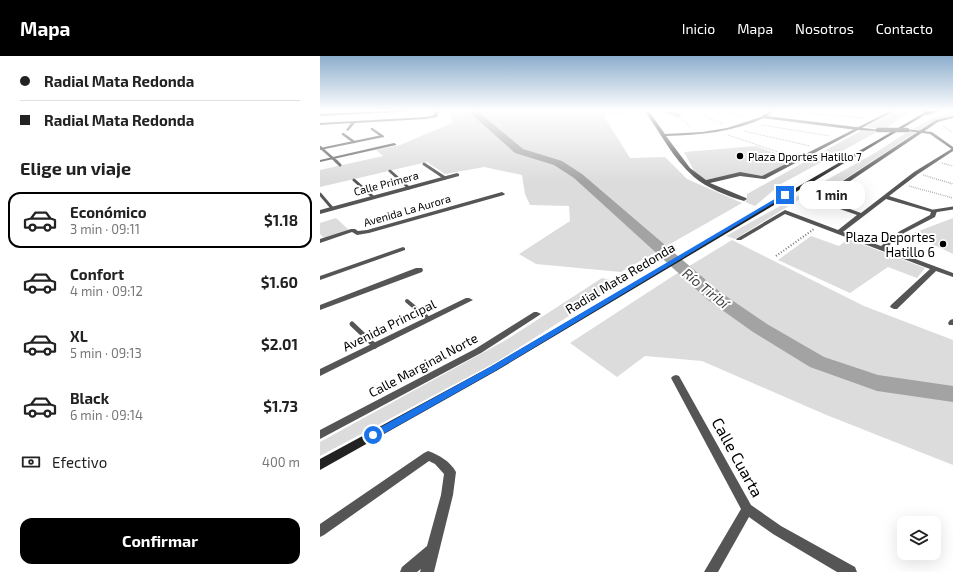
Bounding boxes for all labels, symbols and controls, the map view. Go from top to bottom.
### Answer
text: Mapa [20,17,70,40]
text: Inicio [682,20,715,37]
text: Mapa [737,20,773,37]
text: Nosotros [795,20,854,37]
text: Contacto [876,20,933,37]
text: Radial Mata Redonda [44,72,194,90]
text: Radial Mata Redonda [44,111,194,129]
place label: Plaza Dportes Hatillo 7 [748,150,862,163]
marker: Plaza Dportes Hatillo 7 [735,151,745,161]
text: Elige un viaje [20,157,131,179]
street label: Calle Primera [352,168,420,198]
callout: 1 min [799,181,865,209]
route end [776,186,794,204]
text: 1 min [816,187,848,203]
street label: Avenida La Aurora [362,191,452,229]
icon: car [22,202,58,238]
text: Económico [70,203,147,221]
text: $1.18 [264,211,298,229]
text: 3 min · 09:11 [70,221,140,237]
place label: Plaza Deportes Hatillo 6 [845,229,935,260]
street label: Radial Mata Redonda [562,239,678,317]
marker: Plaza Deportes Hatillo 6 [938,239,948,249]
icon: car [22,264,58,300]
water label: Río Tiribí [679,264,734,313]
text: Confort [70,265,124,283]
text: $1.60 [261,273,298,291]
text: 4 min · 09:12 [70,283,143,299]
street label: Avenida Principal [340,295,438,354]
icon: car [22,326,58,362]
text: XL [70,327,88,345]
street label: Calle Marginal Norte [366,329,480,401]
text: $2.01 [261,335,298,353]
text: 5 min · 09:13 [70,345,142,361]
icon: car [22,388,58,424]
text: Black [70,389,109,407]
text: $1.73 [263,397,298,415]
text: 6 min · 09:14 [70,407,143,423]
street label: Calle Cuarta [708,414,768,500]
route start [364,426,382,444]
icon: cash [20,451,42,473]
text: Efectivo [52,453,107,471]
text: 400 m [262,454,300,470]
map controls [897,516,941,560]
button: layers [897,516,941,560]
button: Confirmar [20,518,300,564]

